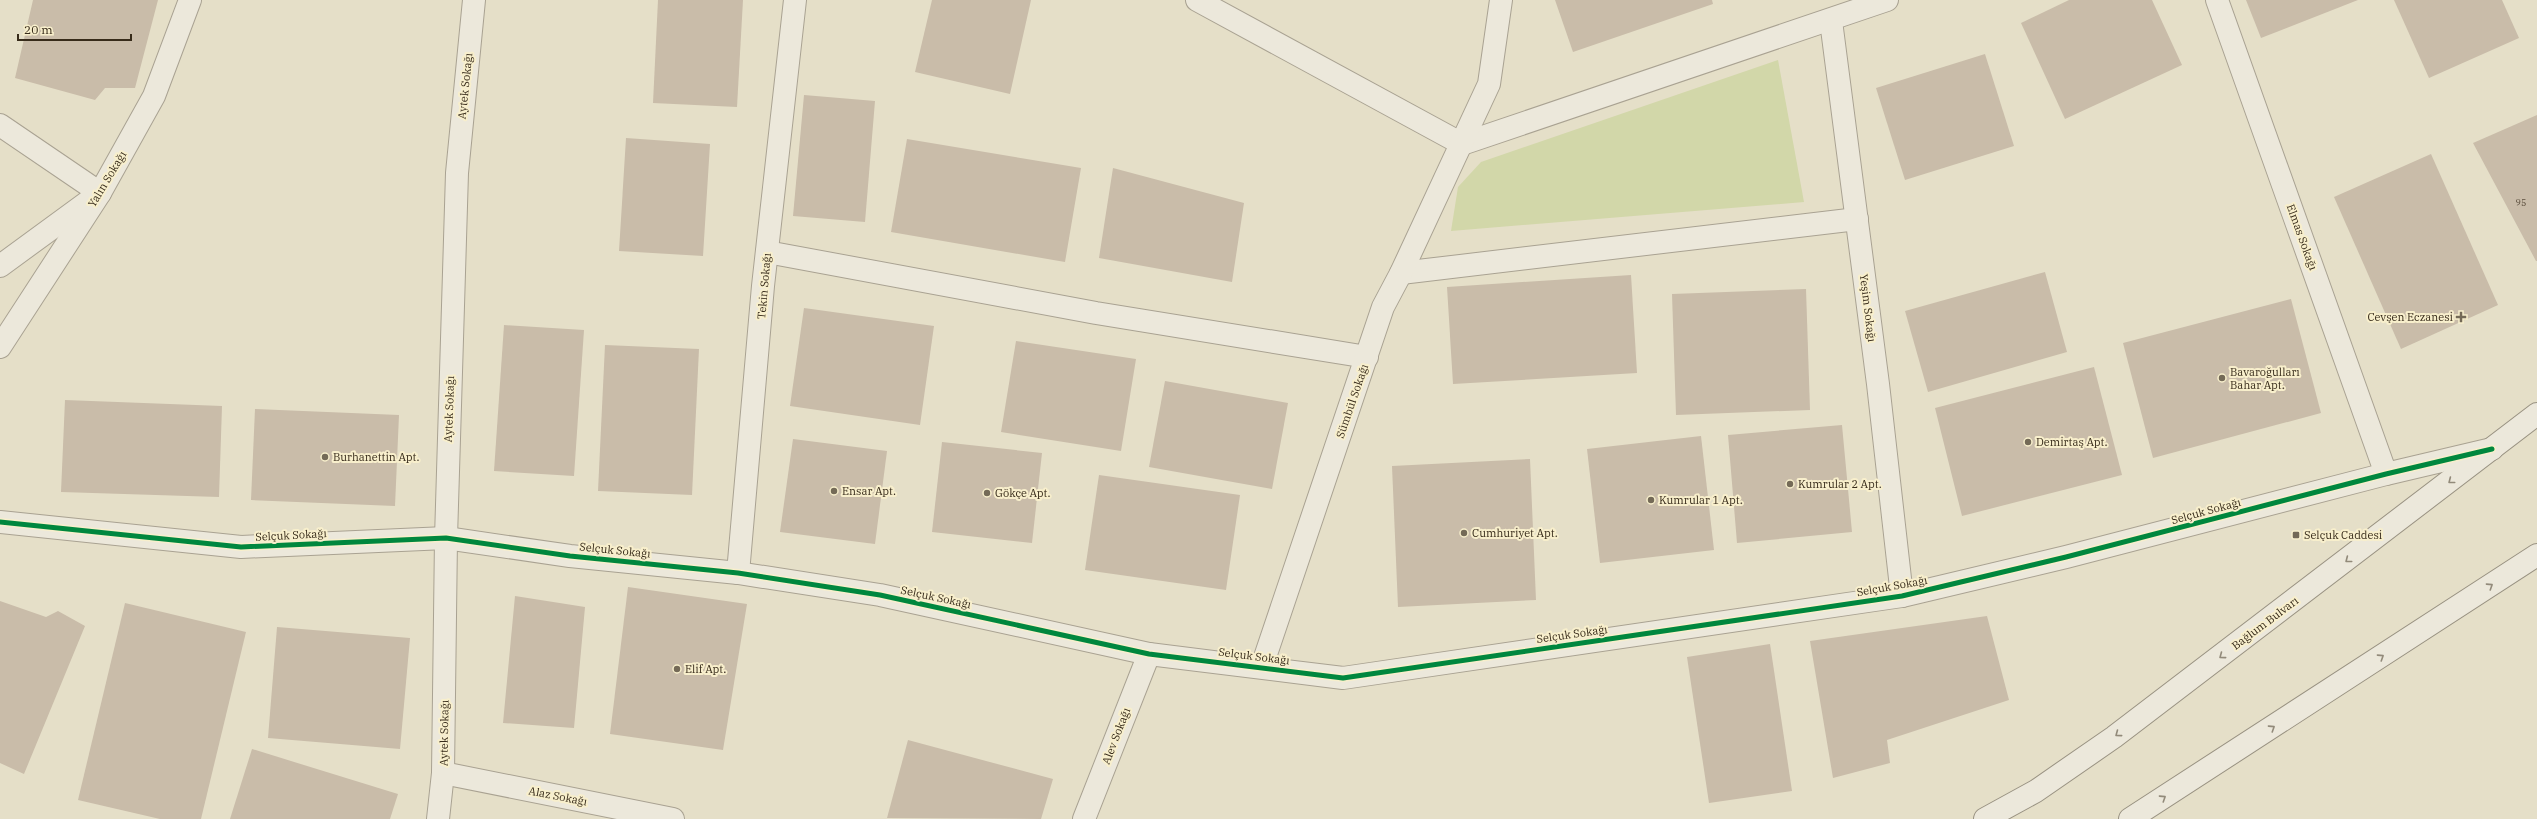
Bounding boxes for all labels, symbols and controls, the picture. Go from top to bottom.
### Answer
scale bar [18,16,131,42]
text: 20 m [24,22,53,37]
street label: Aytek Sokağı [455,52,475,120]
street label: Yalın Sokağı [85,148,130,210]
house number: 95 [2516,197,2526,208]
street label: Elmas Sokağı [2284,202,2321,272]
street label: Tekin Sokağı [754,252,774,320]
street label: Yeşim Sokağı [1857,273,1879,343]
place label: Cevşen Eczanesi [2367,310,2454,324]
marker: Cevşen Eczanesi [2456,312,2466,322]
street label: Sümbül Sokağı [1333,362,1371,440]
place label: Bavaroğulları Bahar Apt. [2230,365,2300,392]
marker: Bavaroğulları Bahar Apt. [2217,373,2227,383]
street label: Aytek Sokağı [441,375,457,442]
place label: Demirtaş Apt. [2036,435,2108,449]
marker: Demirtaş Apt. [2023,437,2033,447]
place label: Burhanettin Apt. [333,450,420,464]
marker: Burhanettin Apt. [320,452,330,462]
one-way arrow [2448,476,2455,483]
place label: Kumrular 2 Apt. [1798,477,1882,491]
marker: Kumrular 2 Apt. [1785,479,1795,489]
place label: Ensar Apt. [842,484,896,498]
marker: Ensar Apt. [829,486,839,496]
place label: Gökçe Apt. [995,486,1051,500]
marker: Gökçe Apt. [982,488,992,498]
place label: Kumrular 1 Apt. [1659,493,1743,507]
marker: Kumrular 1 Apt. [1646,495,1656,505]
street label: Selçuk Sokağı [2170,495,2243,527]
street label: Selçuk Sokağı [255,526,328,544]
place label: Cumhuriyet Apt. [1472,526,1558,540]
marker: Cumhuriyet Apt. [1459,528,1469,538]
place label: Selçuk Caddesi [2304,528,2383,542]
marker: Selçuk Caddesi [2291,530,2301,540]
street label: Selçuk Sokağı [579,539,652,561]
one-way arrow [2345,556,2352,563]
street label: Selçuk Sokağı [1856,573,1929,599]
street label: Selçuk Sokağı [899,583,973,611]
one-way arrow [2486,583,2493,591]
street label: Bağlum Bulvarı [2229,593,2302,653]
street label: Selçuk Sokağı [1536,622,1609,646]
street label: Selçuk Sokağı [1218,645,1291,667]
one-way arrow [2219,651,2226,658]
one-way arrow [2377,654,2384,661]
place label: Elif Apt. [685,662,726,676]
marker: Elif Apt. [672,664,682,674]
street label: Aytek Sokağı [436,699,452,766]
street label: Alev Sokağı [1099,705,1133,766]
one-way arrow [2268,725,2275,732]
one-way arrow [2115,729,2122,736]
street label: Alaz Sokağı [527,783,589,809]
one-way arrow [2159,796,2166,803]

